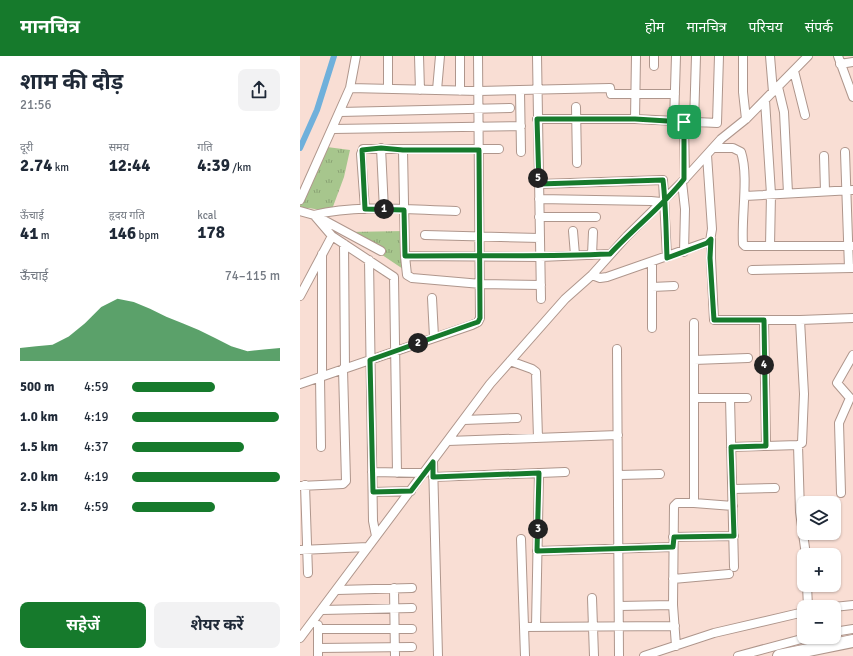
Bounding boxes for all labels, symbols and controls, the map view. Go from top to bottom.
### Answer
text: मानचित्र [20,15,80,39]
text: होम [645,19,664,36]
text: मानचित्र [686,19,727,36]
text: परिचय [749,19,783,36]
text: संपर्क [805,19,833,36]
text: शाम की दौड़ [20,68,123,95]
button: share [238,69,280,111]
text: 21:56 [20,97,52,113]
pin [667,105,701,139]
icon: arrive [673,111,695,133]
text: दूरी [20,141,33,154]
text: समय [109,141,129,154]
text: गति [197,141,213,154]
text: 2.74 [20,155,52,176]
text: 12:44 [109,155,150,176]
text: 4:39 [197,155,230,176]
text: km [52,161,69,174]
text: /km [230,161,251,174]
pin: 5 [528,168,548,188]
text: 5 [535,171,541,184]
pin: 1 [374,199,394,219]
text: 1 [381,202,387,215]
text: ऊँचाई [20,209,44,222]
text: हृदय गति [109,209,145,222]
text: kcal [197,209,217,222]
text: 178 [197,222,225,243]
text: 41 [20,223,38,244]
text: 146 [109,223,136,244]
text: m [38,229,50,242]
text: bpm [136,229,159,242]
text: ऊँचाई [20,268,48,284]
text: 74–115 m [225,268,280,284]
pin: 2 [408,333,428,353]
text: 2 [415,336,421,349]
pin: 4 [754,355,774,375]
text: 4 [761,358,767,371]
text: 500 m [20,379,54,395]
text: 4:59 [84,379,109,395]
text: 1.0 km [20,409,58,425]
text: 4:19 [84,409,109,425]
text: 1.5 km [20,439,58,455]
text: 4:37 [84,439,109,455]
text: 2.0 km [20,469,58,485]
text: 4:19 [84,469,109,485]
map controls [797,496,841,644]
button: layers [797,496,841,540]
text: 2.5 km [20,499,58,515]
text: 4:59 [84,499,109,515]
pin: 3 [528,519,548,539]
text: 3 [535,522,541,535]
button: + [797,548,841,592]
button: − [797,600,841,644]
button: सहेजें [20,602,146,648]
button: शेयर करें [154,602,280,648]

